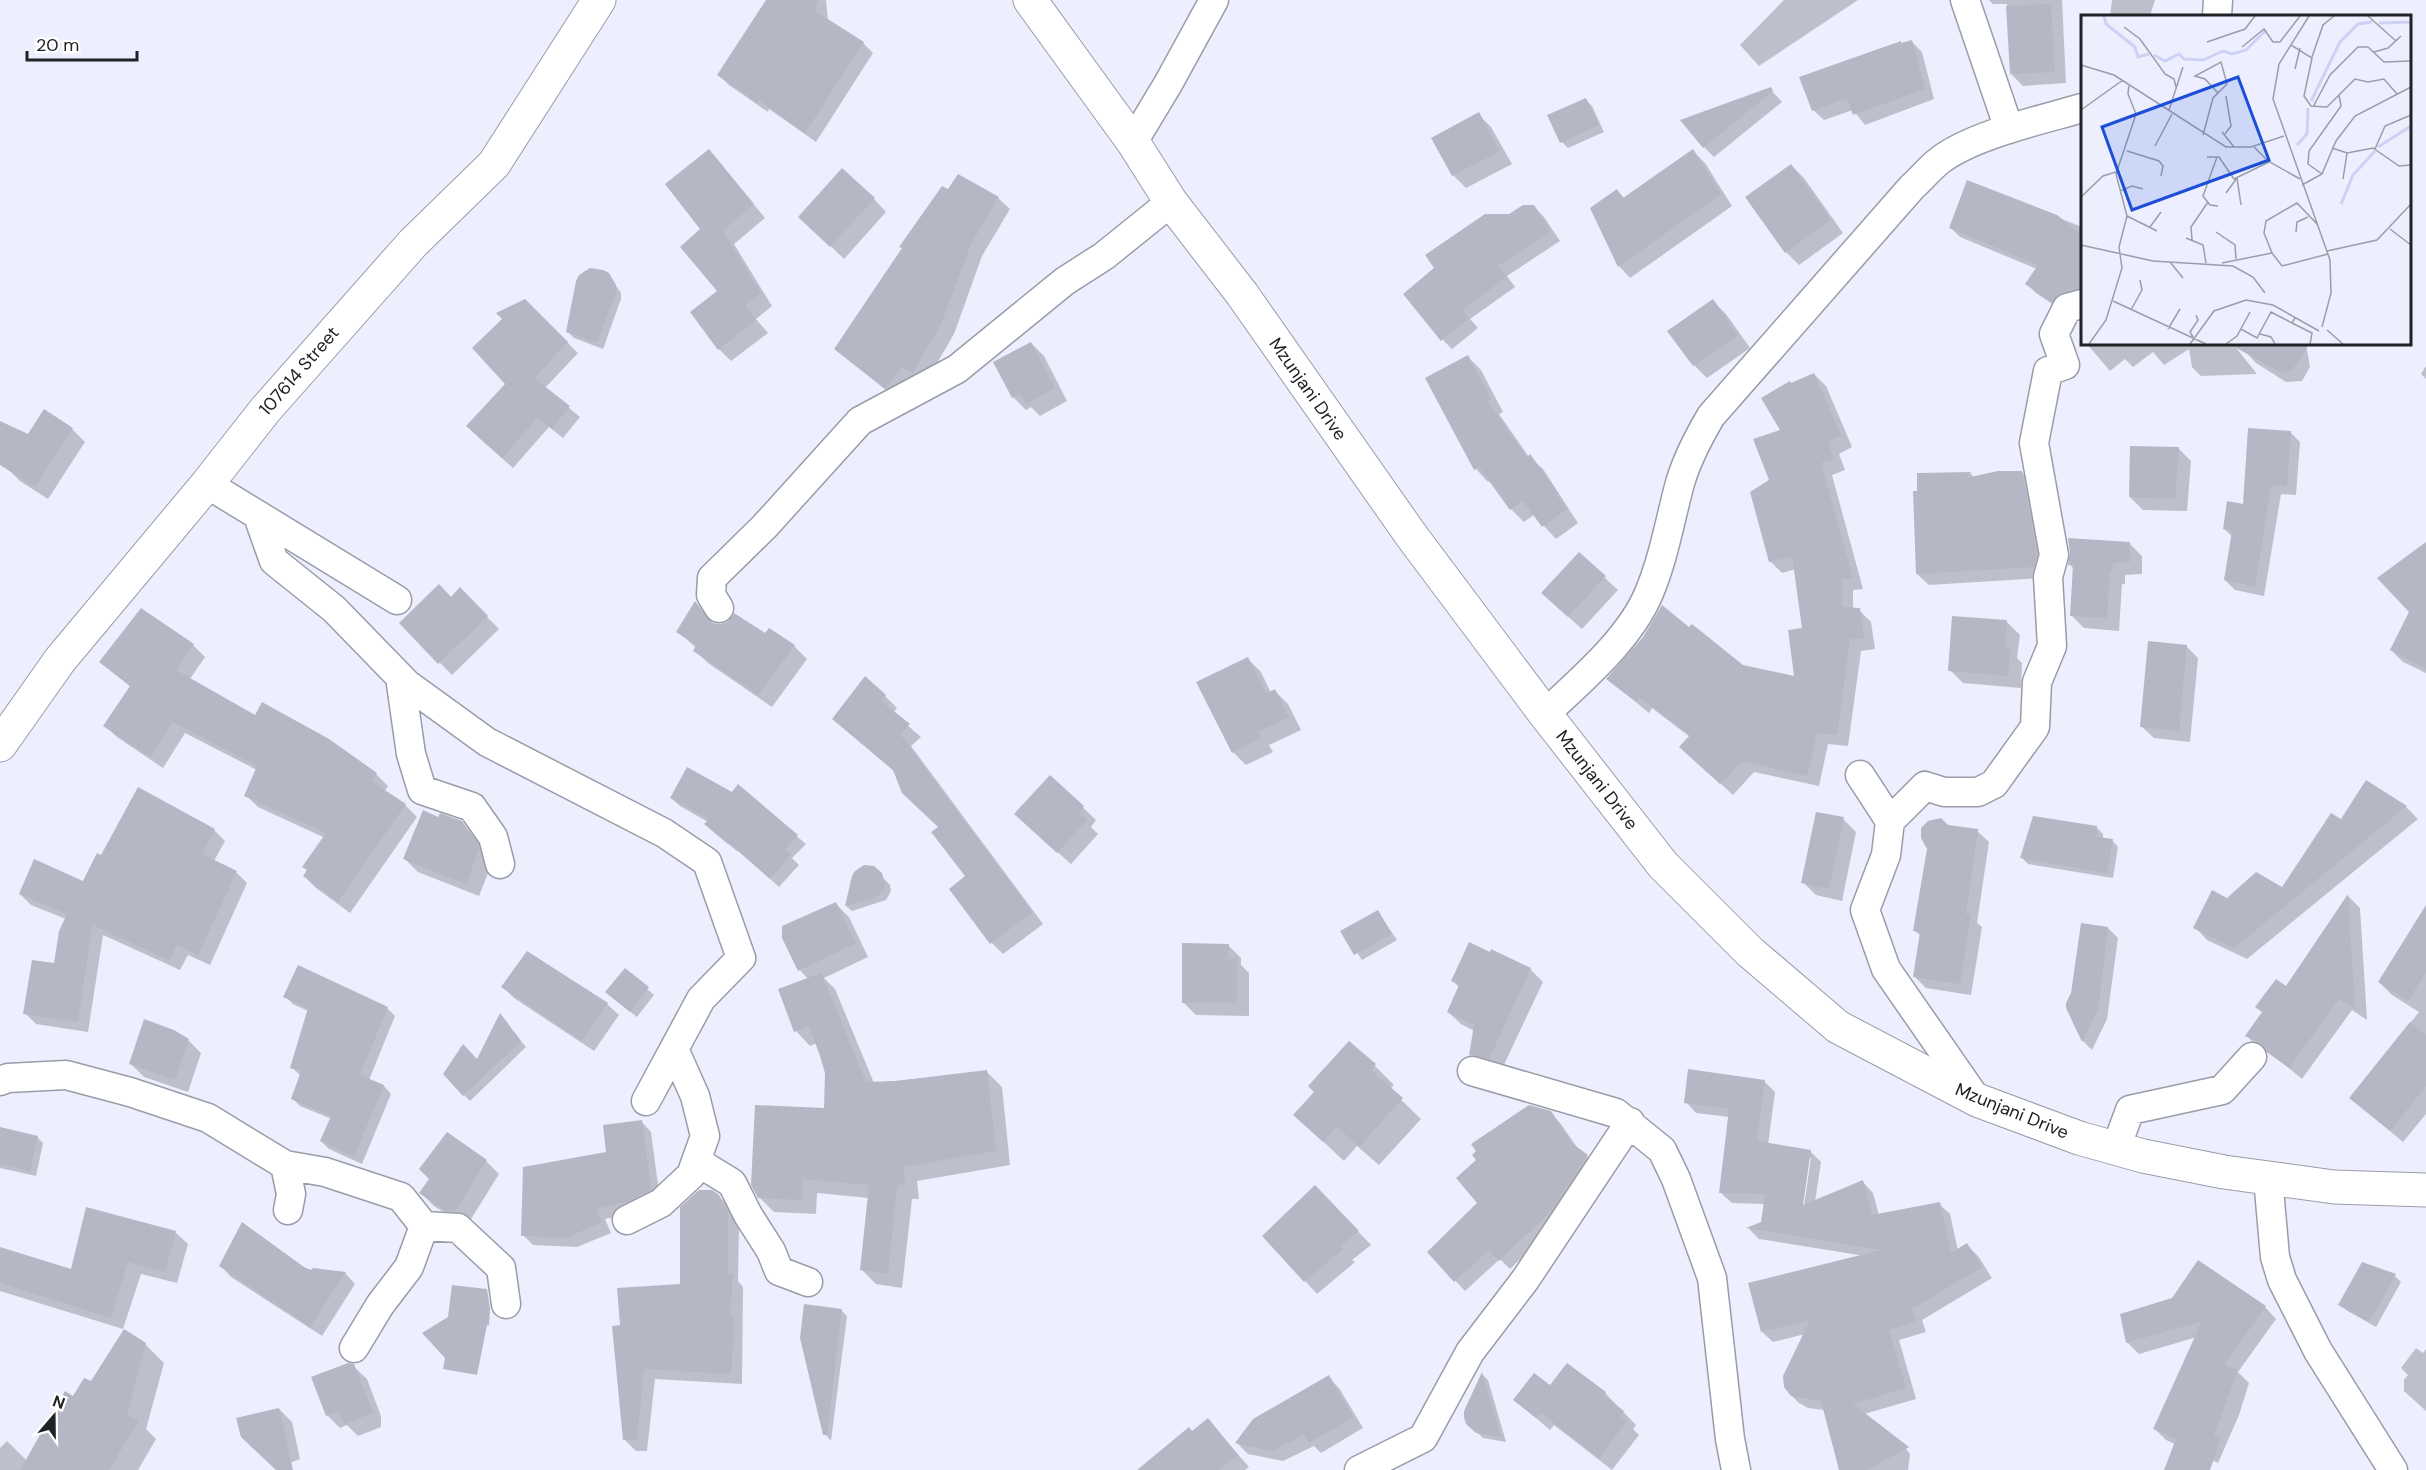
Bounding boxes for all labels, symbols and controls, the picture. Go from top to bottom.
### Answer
inset map [2081,15,2411,345]
scale bar [27,24,136,62]
text: 20 m [36,33,79,57]
street label: 107614 Street [254,321,344,421]
street label: Mzunjani Drive [1264,333,1352,445]
street label: Mzunjani Drive [1551,725,1643,835]
street label: Mzunjani Drive [1952,1077,2072,1145]
north arrow [24,1386,84,1446]
text: N [50,1391,68,1414]

